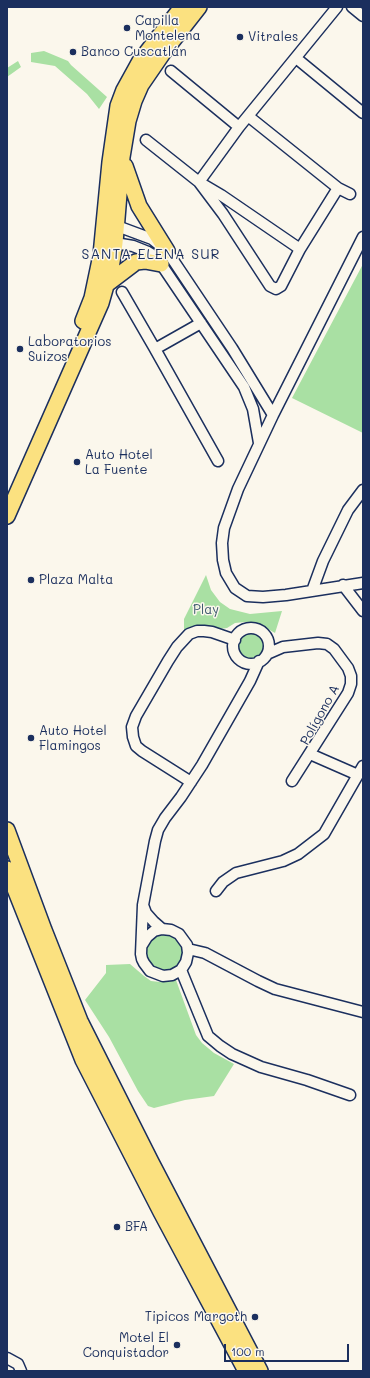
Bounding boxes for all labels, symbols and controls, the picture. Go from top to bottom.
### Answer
place label: Capilla Montelena [135,13,201,44]
marker: Capilla Montelena [122,23,132,33]
place label: Vitrales [248,29,298,45]
marker: Vitrales [235,32,245,42]
place label: Banco Cuscatlán [81,44,187,60]
marker: Banco Cuscatlán [68,47,78,57]
district label: SANTA ELENA SUR [82,247,220,263]
place label: Laboratorios Suizos [28,334,112,365]
marker: Laboratorios Suizos [15,344,25,354]
place label: Auto Hotel La Fuente [85,447,153,478]
marker: Auto Hotel La Fuente [72,457,82,467]
place label: Plaza Malta [39,572,113,588]
marker: Plaza Malta [26,575,36,585]
park label: Play [193,602,219,618]
street label: Polígono A [297,682,343,748]
place label: Auto Hotel Flamingos [39,723,107,754]
marker: Auto Hotel Flamingos [26,733,36,743]
place label: BFA [125,1219,148,1235]
marker: BFA [112,1222,122,1232]
place label: Tipicos Margoth [145,1309,247,1325]
marker: Tipicos Margoth [250,1312,260,1322]
place label: Motel El Conquistador [83,1330,169,1361]
scale bar [226,1336,351,1362]
marker: Motel El Conquistador [172,1340,182,1350]
text: 100 m [231,1343,265,1359]

